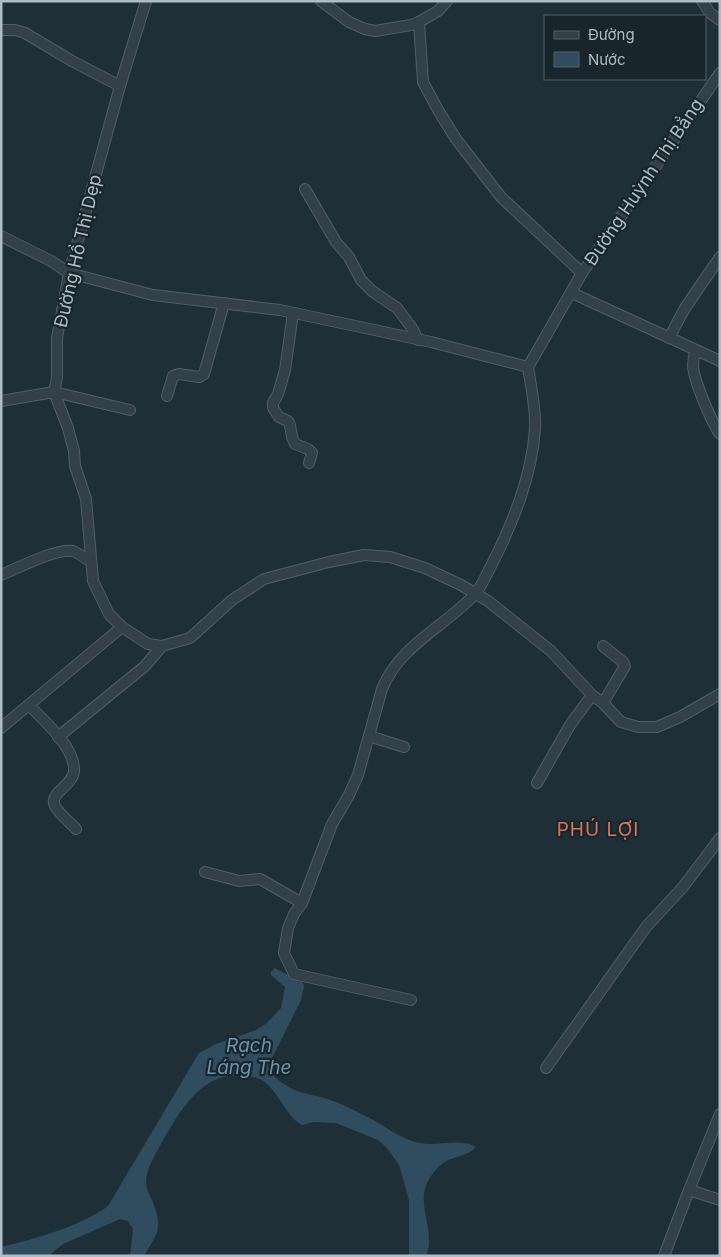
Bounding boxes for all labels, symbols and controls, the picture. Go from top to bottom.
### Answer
legend [544,15,706,80]
text: Đường [588,25,635,44]
text: Nước [588,50,626,69]
street label: Đường Huỳnh Thị Bẳng [580,94,707,269]
street label: Đường Hồ Thị Dẹp [50,172,105,329]
district label: PHÚ LỢI [557,817,639,841]
water label: Rạch Láng The [206,1034,292,1079]

